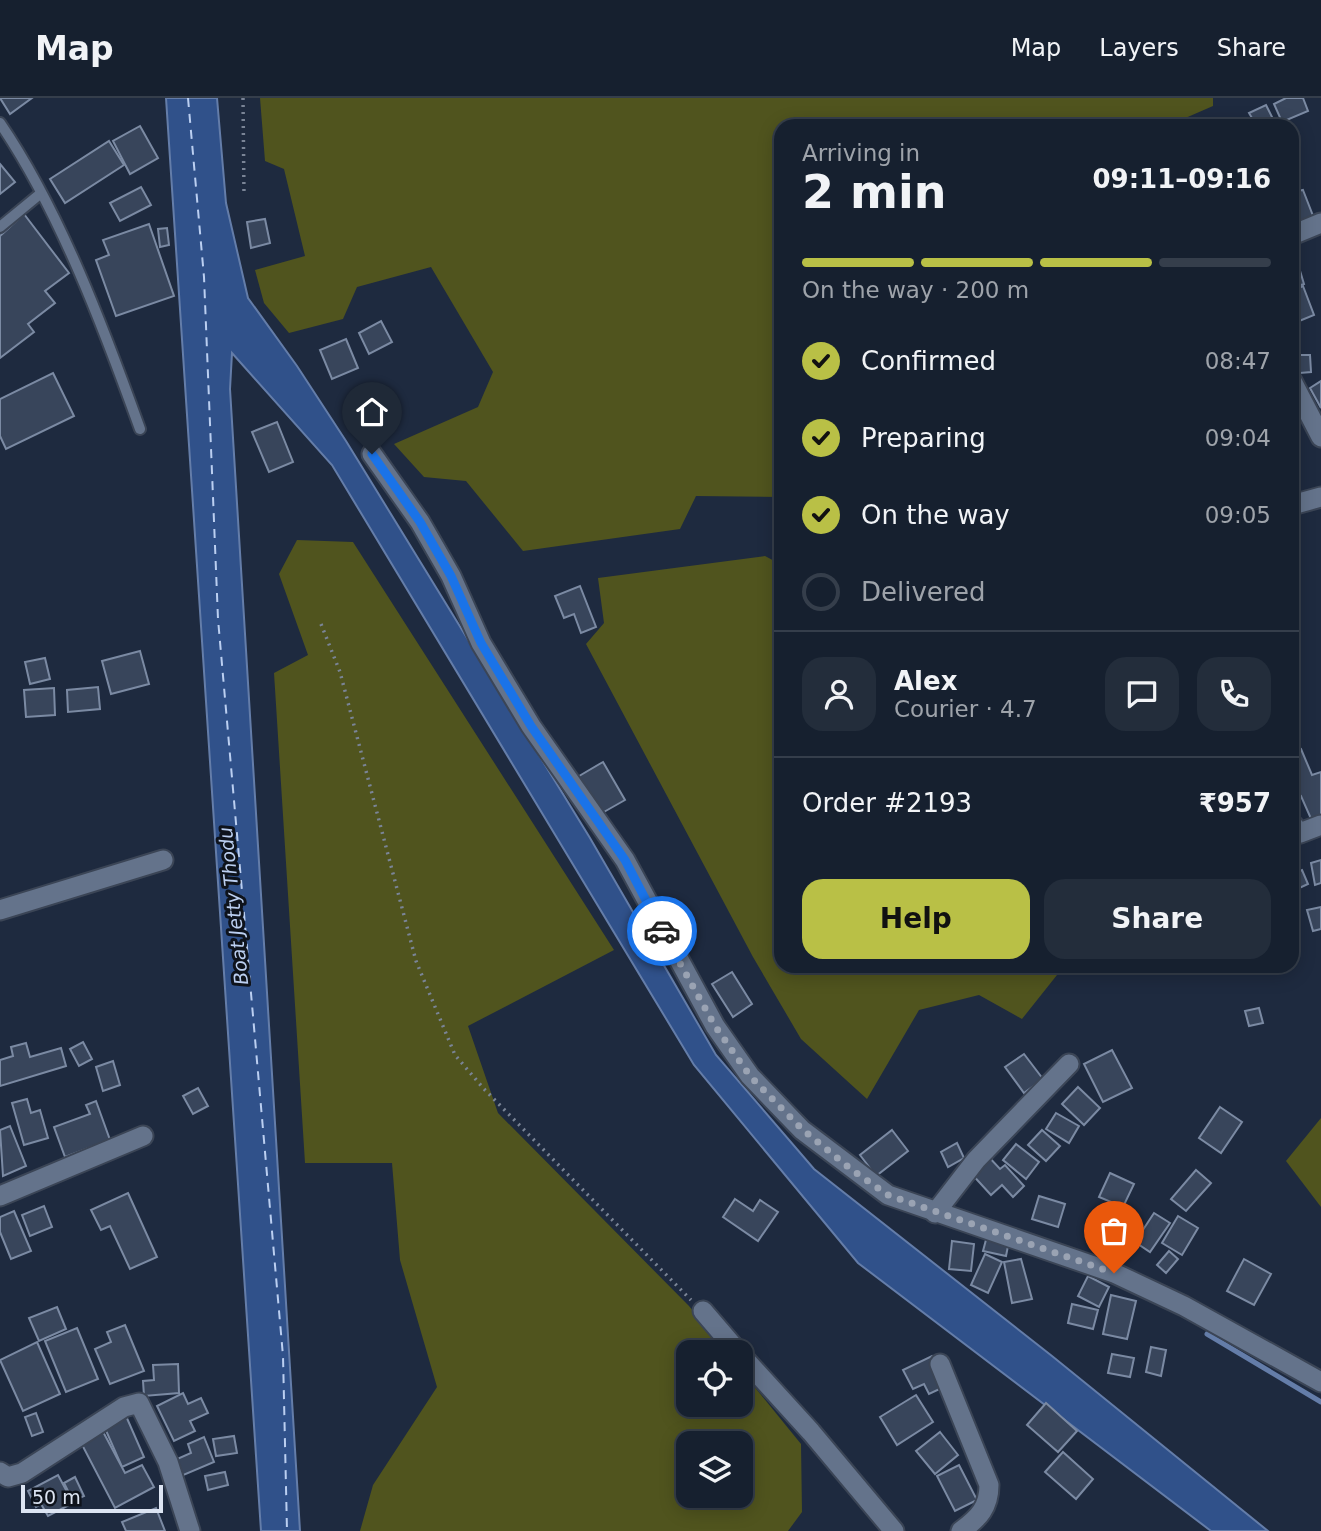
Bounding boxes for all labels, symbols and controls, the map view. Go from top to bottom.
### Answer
text: Map [35,29,114,68]
text: Map [1011,34,1061,62]
text: Layers [1099,34,1179,62]
text: Share [1217,34,1286,62]
text: Arriving in [802,140,920,166]
text: 09:11–09:16 [1092,164,1271,194]
text: 2 min [802,165,946,219]
text: On the way · 200 m [802,277,1029,303]
icon: check [802,342,840,380]
text: Confirmed [861,346,996,376]
text: 08:47 [1205,348,1271,374]
pin [342,382,402,454]
icon: home [353,393,391,431]
icon: check [802,419,840,457]
text: Preparing [861,423,986,453]
text: 09:04 [1205,425,1271,451]
icon: check [802,496,840,534]
text: On the way [861,500,1010,530]
text: 09:05 [1205,502,1271,528]
text: Delivered [861,577,985,607]
button: person [802,657,876,731]
button: chat [1105,657,1179,731]
button: phone [1197,657,1271,731]
text: Alex [894,666,957,696]
text: Courier · 4.7 [894,696,1037,722]
text: Order #2193 [802,788,972,818]
text: ₹957 [1199,788,1271,818]
water label: Boat Jetty Thodu [214,826,252,986]
button: Help [802,879,1030,959]
button: Share [1044,879,1271,959]
courier [627,896,697,966]
icon: car [643,912,681,950]
pin [1084,1201,1144,1273]
icon: bag [1095,1212,1133,1250]
map controls [676,1340,753,1508]
button: locate [676,1340,753,1417]
button: layers [676,1431,753,1508]
scale bar [21,1482,163,1514]
text: 50 m [32,1486,81,1508]

